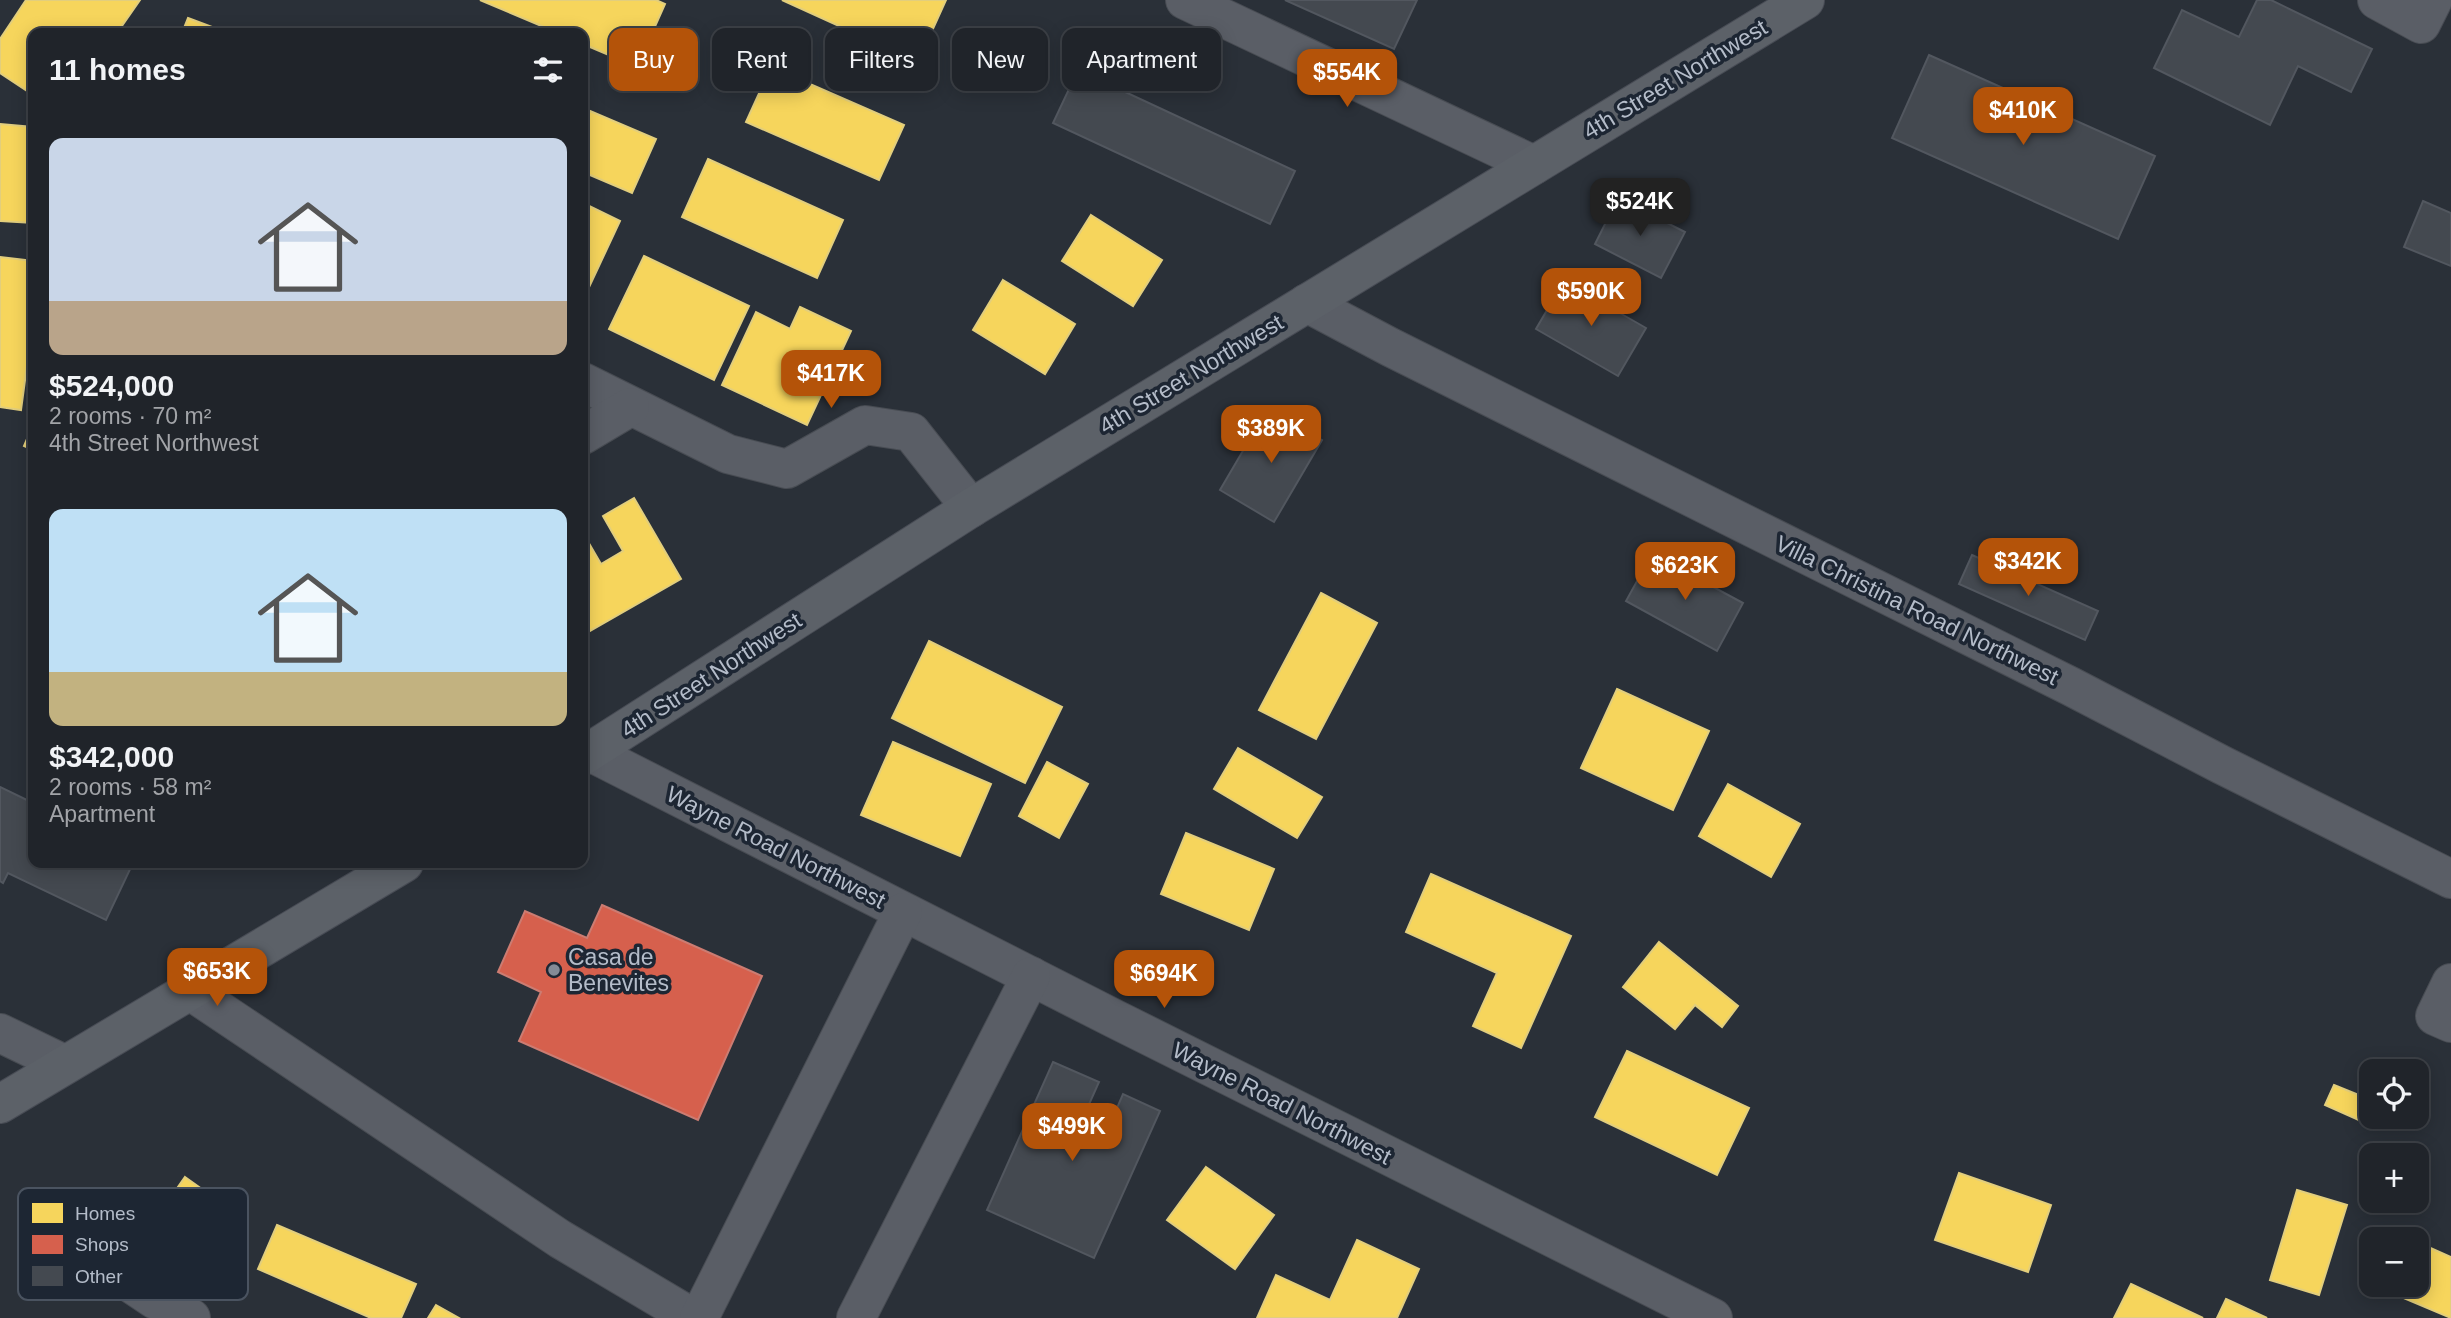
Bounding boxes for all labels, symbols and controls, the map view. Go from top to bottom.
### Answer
street label: 4th Street Northwest [1578,14,1772,144]
chip: Buy [609,28,698,91]
chip: Rent [712,28,811,91]
chip: Filters [825,28,938,91]
chip: New [952,28,1048,91]
chip: Apartment [1062,28,1221,91]
pin: $554K [1298,50,1396,109]
icon: filters [529,51,567,89]
text: 11 homes [49,53,186,86]
text: $554K [1313,59,1381,85]
pin: $410K [1974,88,2072,147]
text: $410K [1989,97,2057,123]
pin: $524K [1591,178,1689,238]
icon: home [245,184,371,310]
text: $524K [1606,188,1674,214]
pin: $590K [1542,268,1640,328]
text: $590K [1557,278,1625,304]
street label: 4th Street Northwest [1094,309,1288,439]
pin: $417K [782,350,880,410]
text: $417K [797,360,865,386]
text: $524,000 [49,369,174,402]
text: 2 rooms · 70 m² [49,403,211,429]
pin: $389K [1222,406,1320,465]
text: $389K [1237,415,1305,441]
text: 4th Street Northwest [49,430,259,456]
street label: Villa Christina Road Northwest [1771,530,2063,690]
pin: $342K [1979,538,2077,598]
pin: $623K [1636,542,1734,602]
text: $342K [1994,548,2062,574]
text: $623K [1651,552,1719,578]
icon: home [245,555,371,681]
street label: 4th Street Northwest [616,607,807,743]
text: $342,000 [49,740,174,773]
text: 2 rooms · 58 m² [49,774,211,800]
street label: Wayne Road Northwest [662,780,890,914]
text: Apartment [49,801,155,827]
place label: Casa de Benevites [568,944,669,996]
pin: $653K [168,948,266,1008]
pin: $694K [1115,950,1213,1010]
text: $653K [183,958,251,984]
text: $694K [1130,960,1198,986]
marker: Casa de Benevites [546,962,562,978]
street label: Wayne Road Northwest [1168,1036,1396,1170]
map controls [2359,1059,2429,1297]
button: locate [2359,1059,2429,1129]
pin: $499K [1023,1104,1121,1163]
text: $499K [1038,1113,1106,1139]
button: + [2359,1143,2429,1213]
legend [18,1188,248,1300]
text: Homes [75,1203,135,1224]
button: − [2359,1227,2429,1297]
text: Shops [75,1234,129,1255]
text: Other [75,1266,123,1287]

